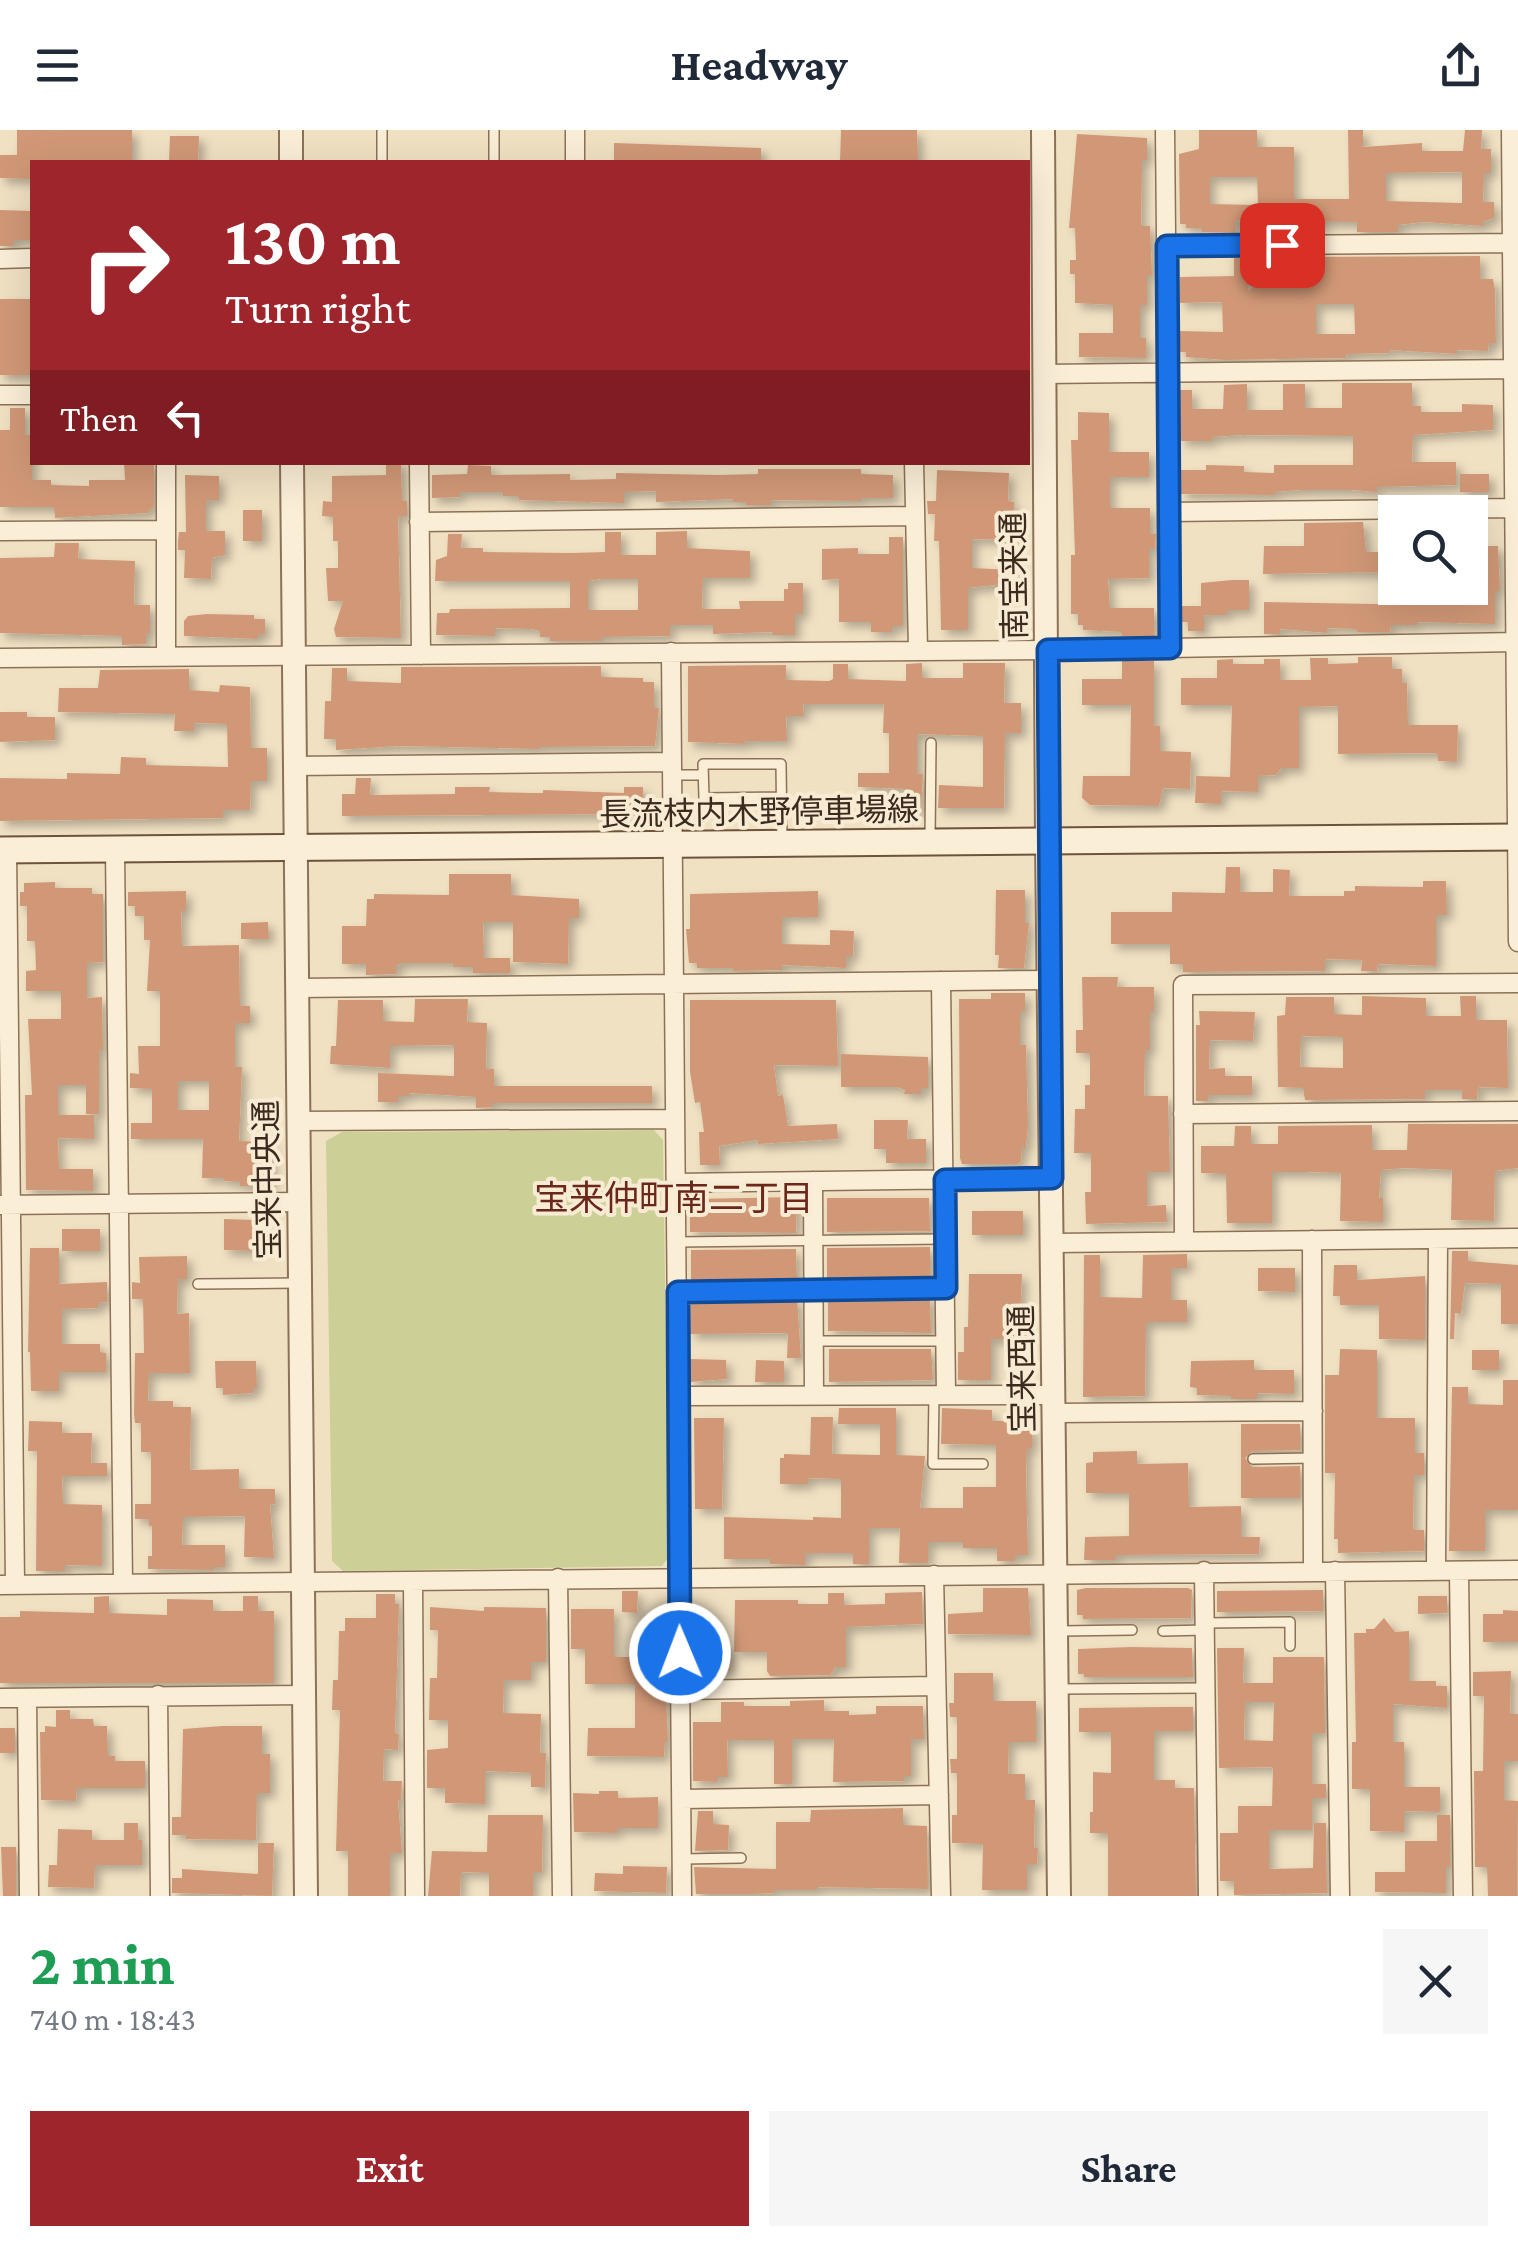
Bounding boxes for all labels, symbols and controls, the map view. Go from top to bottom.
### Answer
icon: menu [30,38,85,93]
icon: share [1433,38,1488,93]
text: Headway [670,40,848,90]
icon: right [60,200,190,330]
text: 130 m [225,201,401,279]
pin [1240,203,1325,288]
icon: arrive [1255,218,1310,273]
text: Turn right [225,283,410,333]
icon: left [158,390,213,445]
text: Then [60,397,138,439]
map controls [1378,495,1488,605]
button: search [1378,495,1488,605]
street label: 南宝来通 [995,512,1033,640]
street label: 長流枝内木野停車場線 [599,791,919,833]
street label: 宝来中央通 [248,1100,286,1260]
district label: 宝来仲町南二丁目 [534,1179,814,1218]
street label: 宝来西通 [1003,1305,1041,1433]
position arrow [628,1601,732,1705]
button: close [1383,1929,1488,2034]
text: 2 min [30,1930,175,1997]
text: 740 m · 18:43 [30,2001,196,2037]
button: Exit [30,2111,749,2226]
button: Share [769,2111,1488,2226]

